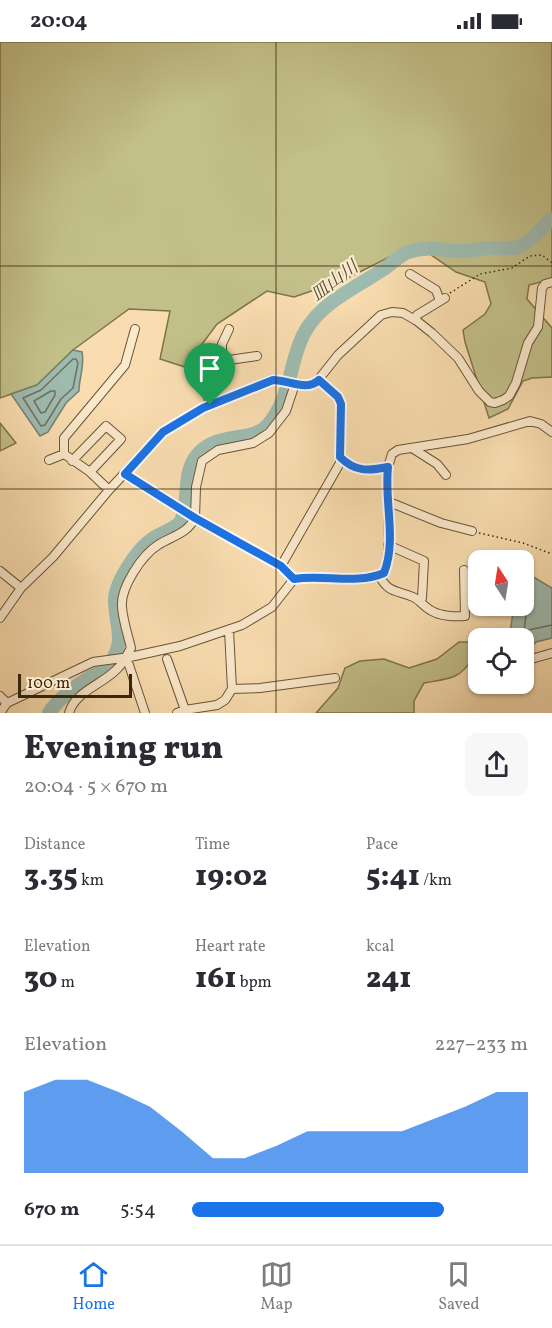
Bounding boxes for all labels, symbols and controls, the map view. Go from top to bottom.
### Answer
text: 20:04 [30,6,88,37]
water label: 皿山川 [306,255,366,308]
pin [184,343,235,405]
icon: arrive [193,352,226,385]
north arrow [468,550,534,616]
map controls [468,550,534,694]
button: locate [468,628,534,694]
scale bar [18,671,132,698]
text: 100 m [27,673,70,695]
text: Evening run [24,727,223,773]
button: share [465,733,528,796]
text: 20:04 · 5 × 670 m [24,773,168,801]
text: Distance [24,834,85,856]
text: Time [195,834,230,856]
text: Pace [366,834,398,856]
text: 3.35 [24,856,78,898]
text: 19:02 [195,856,267,898]
text: 5:41 [366,856,420,898]
text: km [78,870,104,892]
text: /km [420,870,452,892]
text: Elevation [24,936,91,958]
text: Heart rate [195,936,266,958]
text: kcal [366,936,394,958]
text: 30 [24,958,58,1000]
text: 161 [195,958,236,1000]
text: 241 [366,958,412,1000]
text: m [58,972,75,994]
text: bpm [236,972,272,994]
text: Elevation [24,1031,107,1059]
text: 227–233 m [435,1031,528,1059]
text: 670 m [24,1196,80,1224]
text: 5:54 [120,1196,156,1224]
tab: Home [73,1258,115,1316]
tab: Map [260,1258,293,1316]
tab: Saved [438,1258,479,1316]

